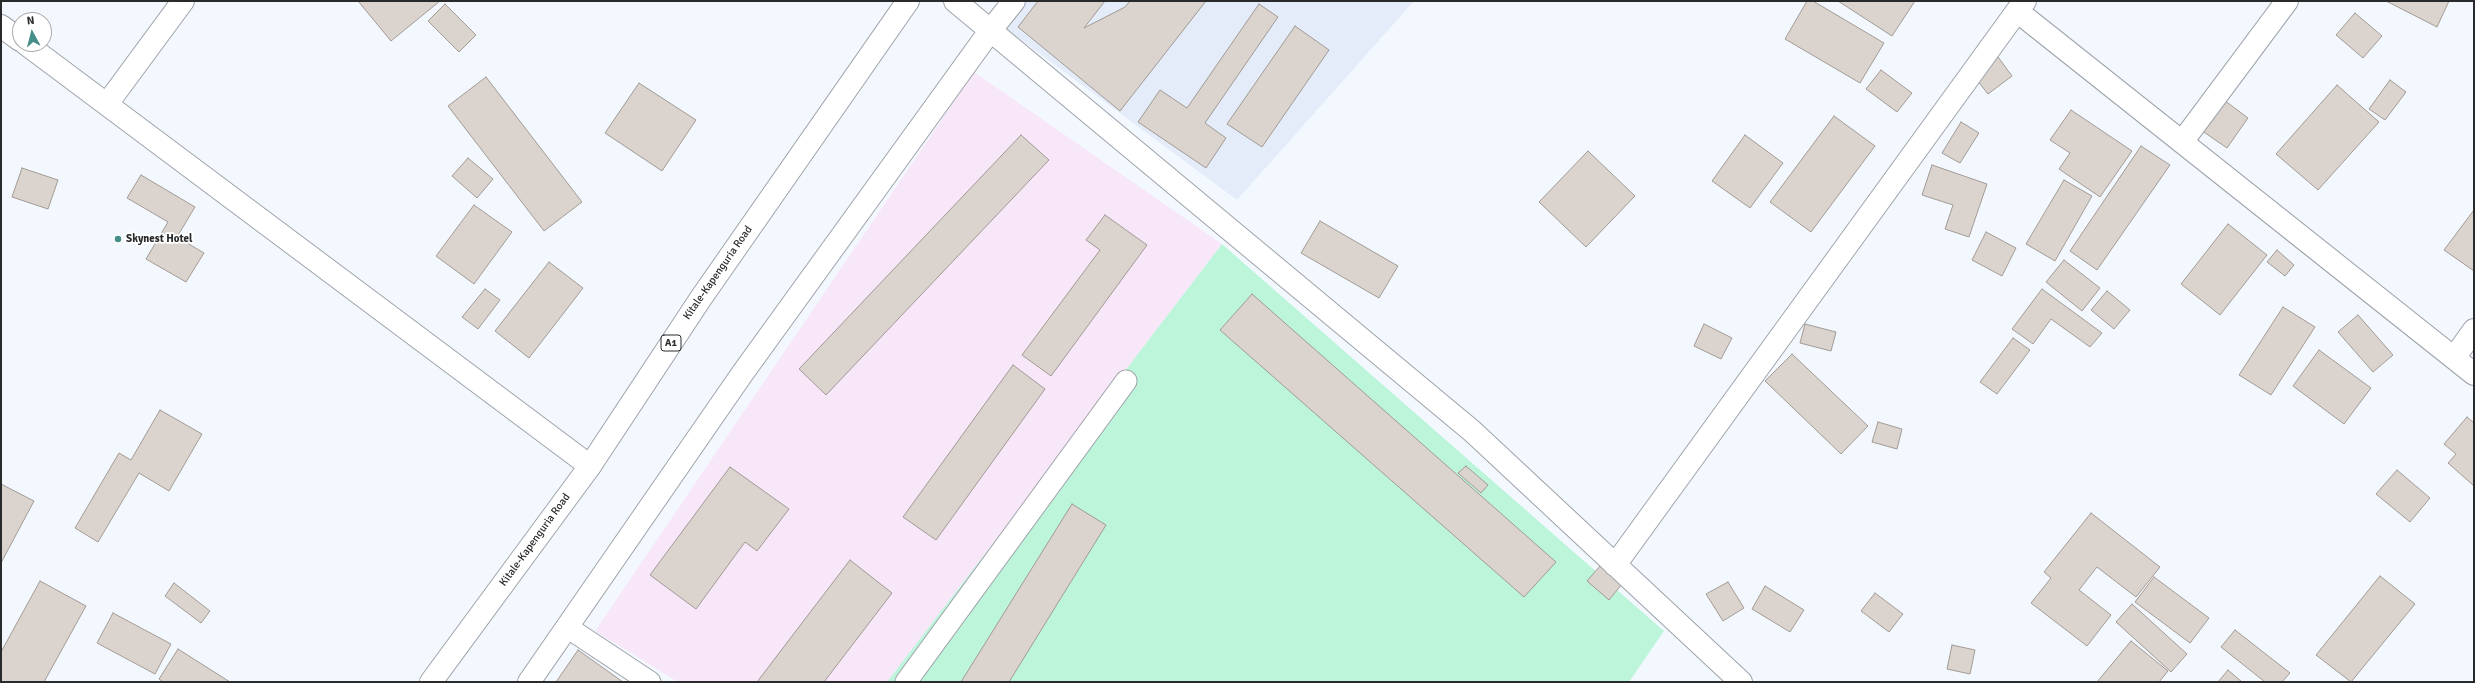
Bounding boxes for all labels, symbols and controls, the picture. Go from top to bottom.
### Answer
north arrow [12,12,52,52]
text: N [26,14,35,28]
street label: Kitale-Kapenguria Road [681,224,755,322]
place label: Skynest Hotel [126,232,192,246]
marker: Skynest Hotel [113,234,123,244]
road number: A1 [661,335,681,351]
street label: Kitale-Kapenguria Road [497,491,573,589]

